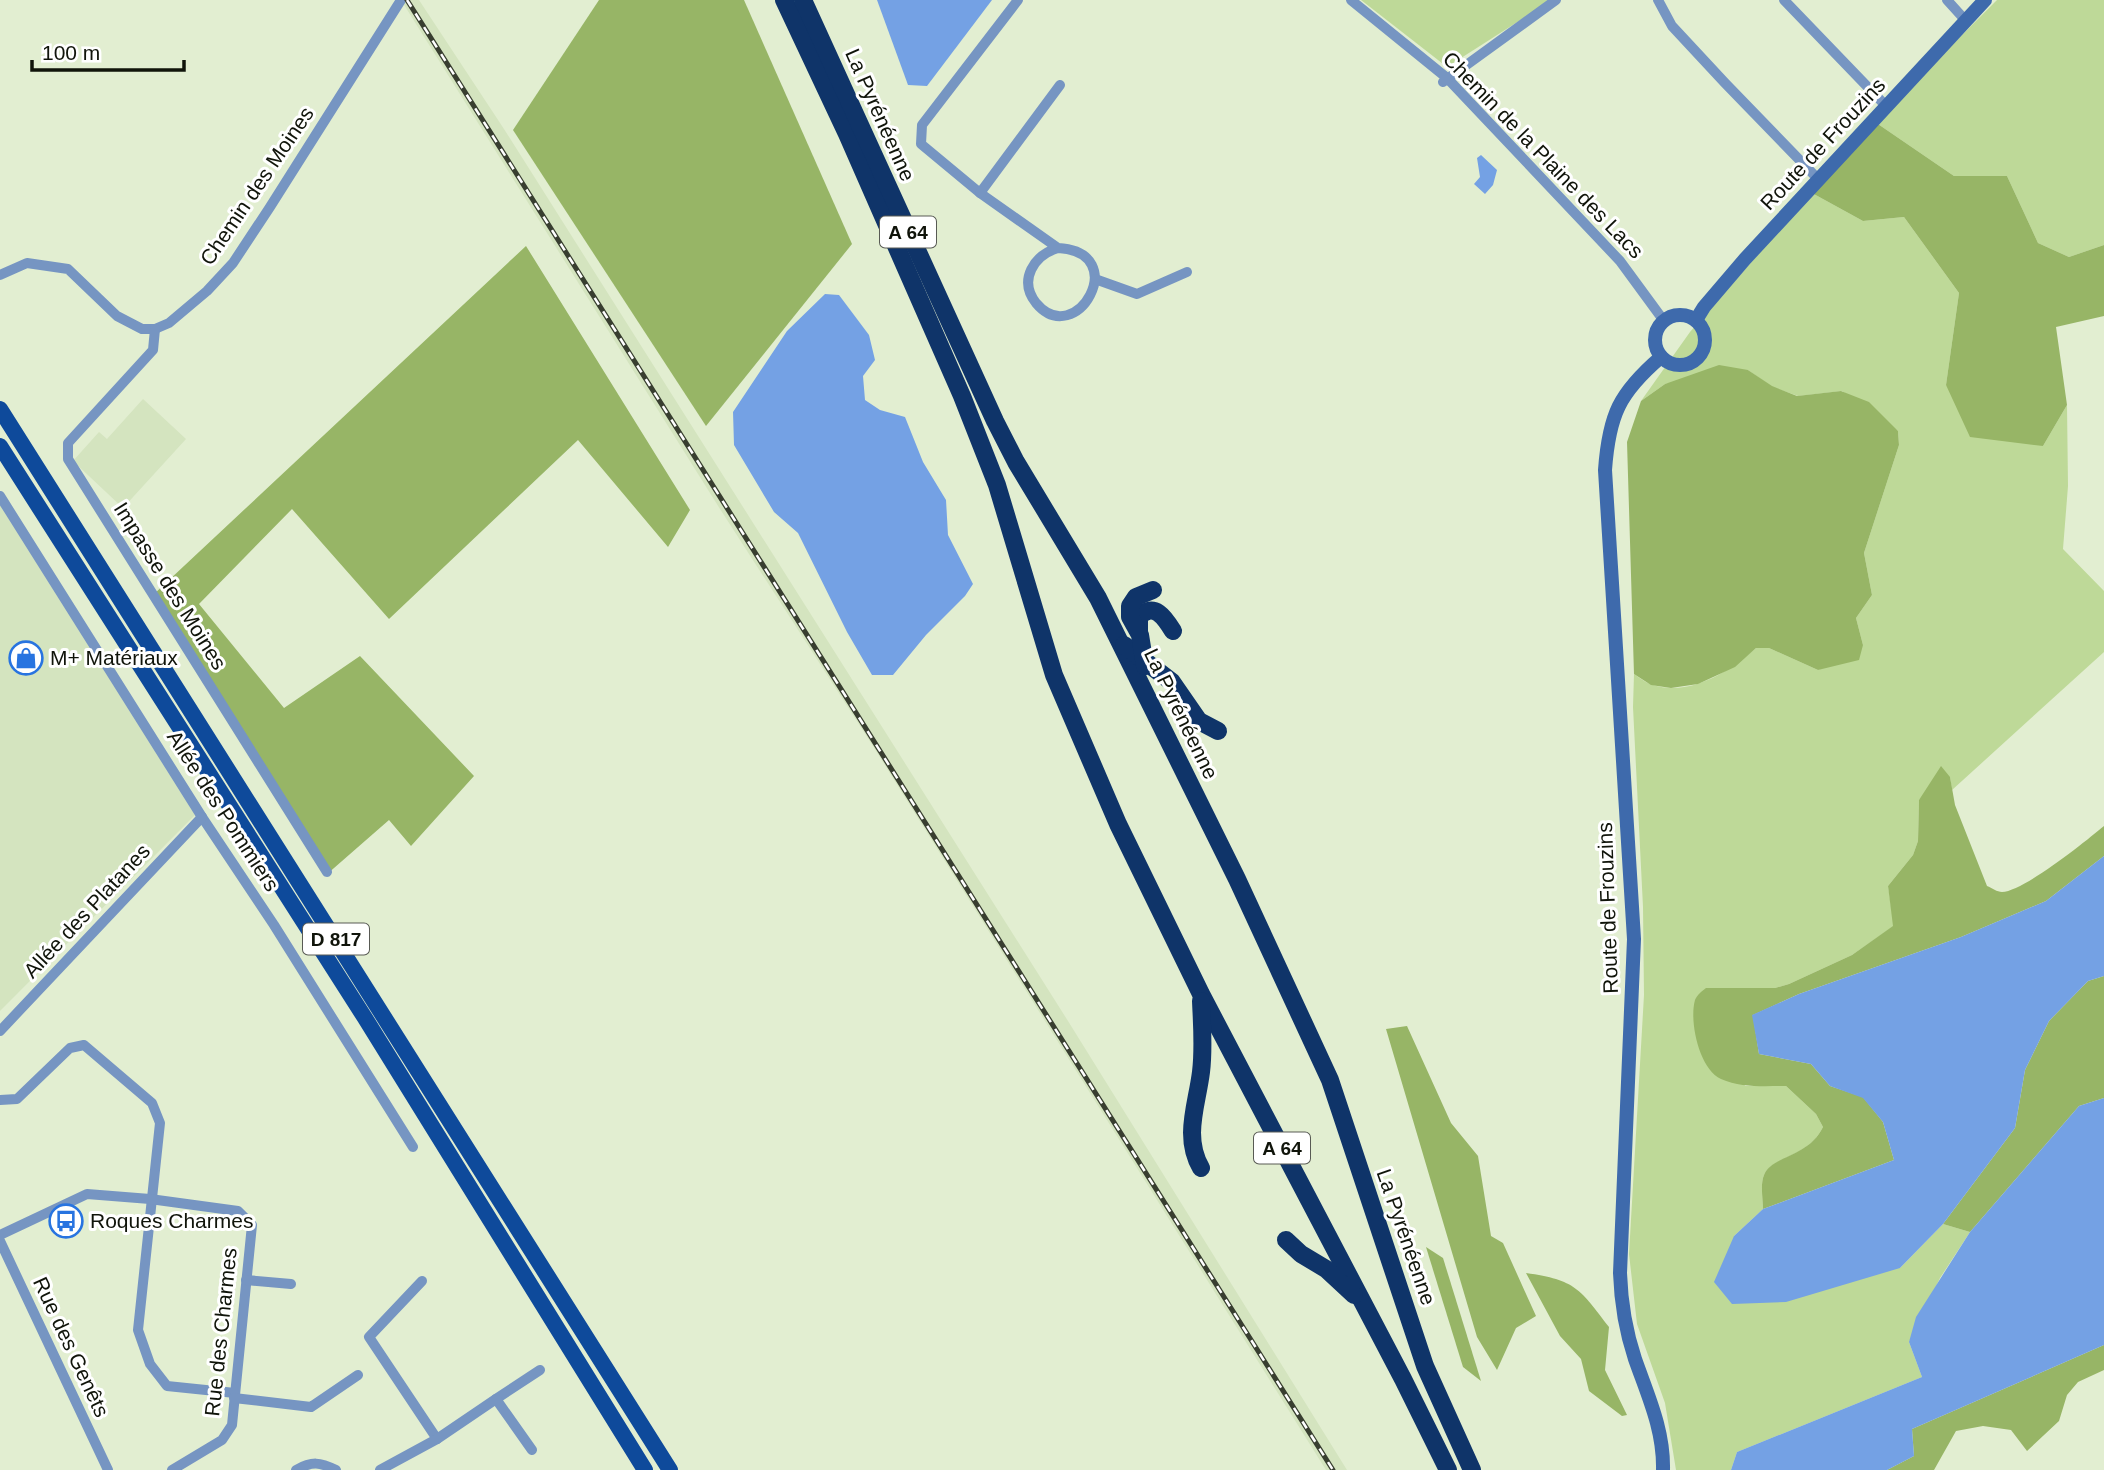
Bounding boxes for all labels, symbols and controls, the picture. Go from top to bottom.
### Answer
scale bar [32,28,184,72]
text: 100 m [42,41,100,64]
street label: La Pyrénéenne [841,45,920,185]
street label: Chemin de la Plaine des Lacs [1439,47,1648,263]
street label: Route de Frouzins [1756,73,1890,214]
street label: Chemin des Moines [195,102,318,269]
road number: A 64 [880,216,936,248]
street label: Impasse des Moines [110,498,231,673]
shop icon: M+ Matériaux [7,639,45,677]
street label: La Pyrénéenne [1140,645,1223,783]
place label: M+ Matériaux [50,646,178,669]
street label: Allée des Pommiers [163,726,284,895]
street label: Route de Frouzins [1593,822,1622,994]
street label: Allée des Platanes [19,839,154,982]
road number: D 817 [303,923,369,954]
road number: A 64 [1254,1132,1310,1164]
street label: La Pyrénéenne [1372,1166,1441,1308]
bus stop icon: Roques Charmes [47,1202,85,1240]
place label: Roques Charmes [90,1209,253,1232]
street label: Rue des Charmes [200,1247,241,1417]
street label: Rue des Genêts [29,1273,114,1420]

